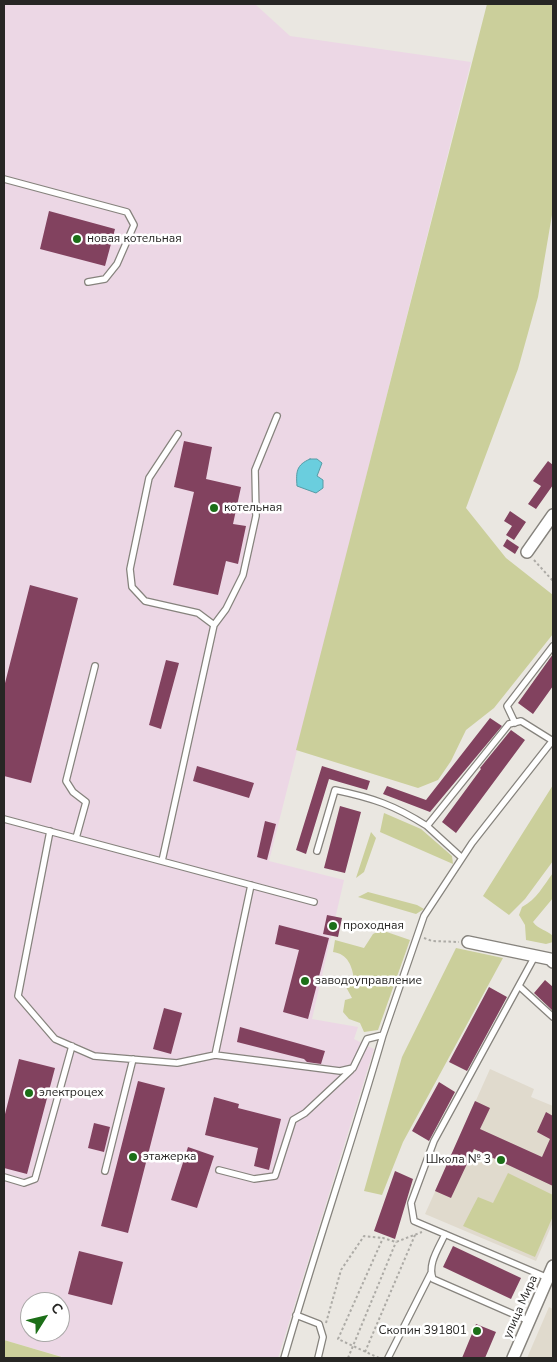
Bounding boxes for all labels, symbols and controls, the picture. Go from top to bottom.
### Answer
place label: новая котельная [87,232,182,246]
marker: новая котельная [71,233,83,245]
place label: котельная [224,501,282,515]
marker: котельная [208,502,220,514]
place label: проходная [343,919,404,933]
marker: проходная [327,920,339,932]
place label: заводоуправление [315,974,422,988]
marker: заводоуправление [299,975,311,987]
place label: электроцех [39,1086,104,1100]
marker: электроцех [23,1087,35,1099]
place label: этажерка [143,1150,196,1164]
marker: этажерка [127,1151,139,1163]
place label: Школа № 3 [426,1153,491,1167]
marker: Школа № 3 [495,1154,507,1166]
street label: улица Мира [501,1273,541,1341]
north arrow [20,1292,70,1342]
text: С [46,1299,67,1318]
place label: Скопин 391801 [378,1324,467,1338]
marker: Скопин 391801 [471,1325,483,1337]

